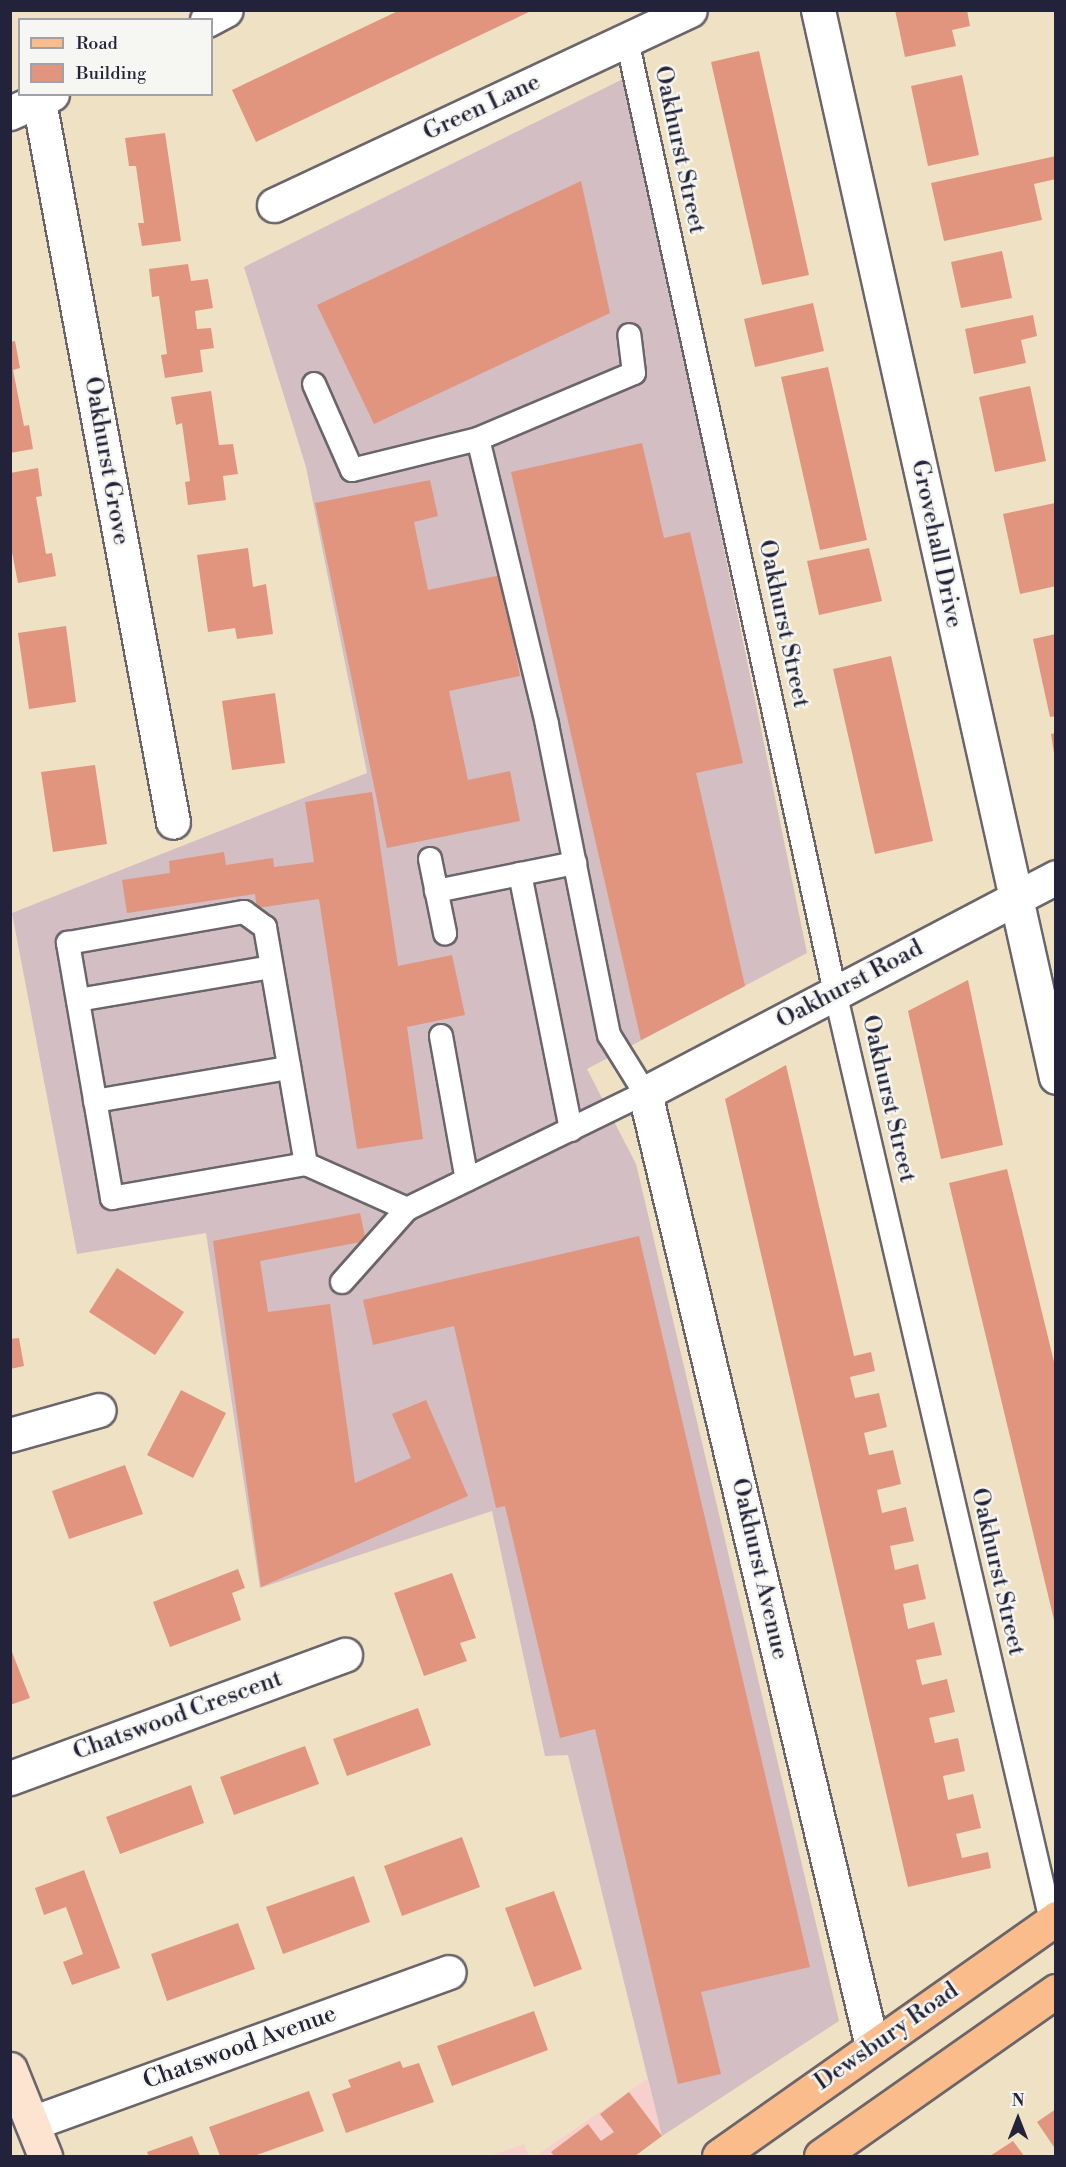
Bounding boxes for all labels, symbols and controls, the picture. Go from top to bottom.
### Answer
legend [18,18,213,96]
text: Road [76,32,118,55]
text: Building [76,62,146,85]
street label: Oakhurst Street [647,63,711,237]
street label: Green Lane [419,68,545,148]
street label: Oakhurst Grove [77,375,135,547]
street label: Grovehall Drive [904,457,968,631]
street label: Oakhurst Street [751,537,815,711]
street label: Oakhurst Road [772,934,928,1036]
street label: Oakhurst Street [855,1012,921,1186]
street label: Oakhurst Avenue [724,1476,794,1662]
street label: Oakhurst Street [964,1485,1030,1659]
street label: Chatswood Crescent [69,1665,287,1767]
street label: Dewsbury Road [810,1977,964,2097]
street label: Chatswood Avenue [140,2000,340,2096]
north arrow [988,2089,1048,2149]
text: N [1012,2091,1024,2111]

